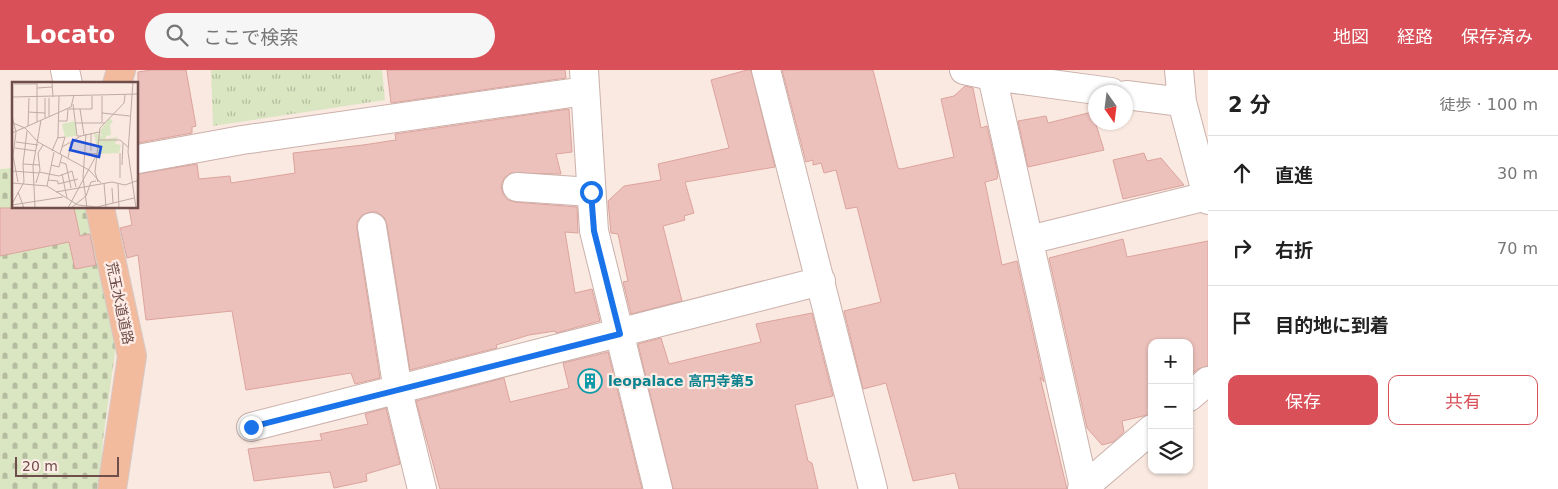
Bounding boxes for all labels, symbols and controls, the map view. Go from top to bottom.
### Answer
search box [145,13,495,58]
text: Locato [25,21,115,49]
icon: search [163,21,191,49]
text: ここで検索 [203,26,298,48]
text: 地図 [1333,26,1369,47]
text: 経路 [1397,26,1433,47]
text: 保存済み [1461,26,1533,47]
inset map [12,82,139,209]
north arrow [1088,85,1133,130]
text: 2 分 [1228,93,1271,117]
text: 徒歩 · 100 m [1440,95,1538,114]
icon: ahead [1228,159,1256,187]
text: 直進 [1275,164,1313,186]
text: 30 m [1497,164,1538,183]
route start [580,181,603,204]
icon: right [1228,234,1256,262]
text: 右折 [1275,239,1313,261]
text: 70 m [1497,239,1538,258]
street label: 荒玉水道道路 [103,260,137,346]
icon: arrive [1228,309,1256,337]
text: 目的地に到着 [1275,314,1389,336]
map controls [1148,339,1193,474]
button: + [1148,339,1193,384]
building icon: leopalace 高円寺第5 [577,368,603,394]
place label: leopalace 高円寺第5 [608,373,754,389]
button: 保存 [1228,375,1378,425]
button: 共有 [1388,375,1538,425]
button: − [1148,384,1193,429]
route end [240,416,263,439]
button: layers [1148,429,1193,474]
scale bar [15,454,119,477]
text: 20 m [22,458,58,474]

